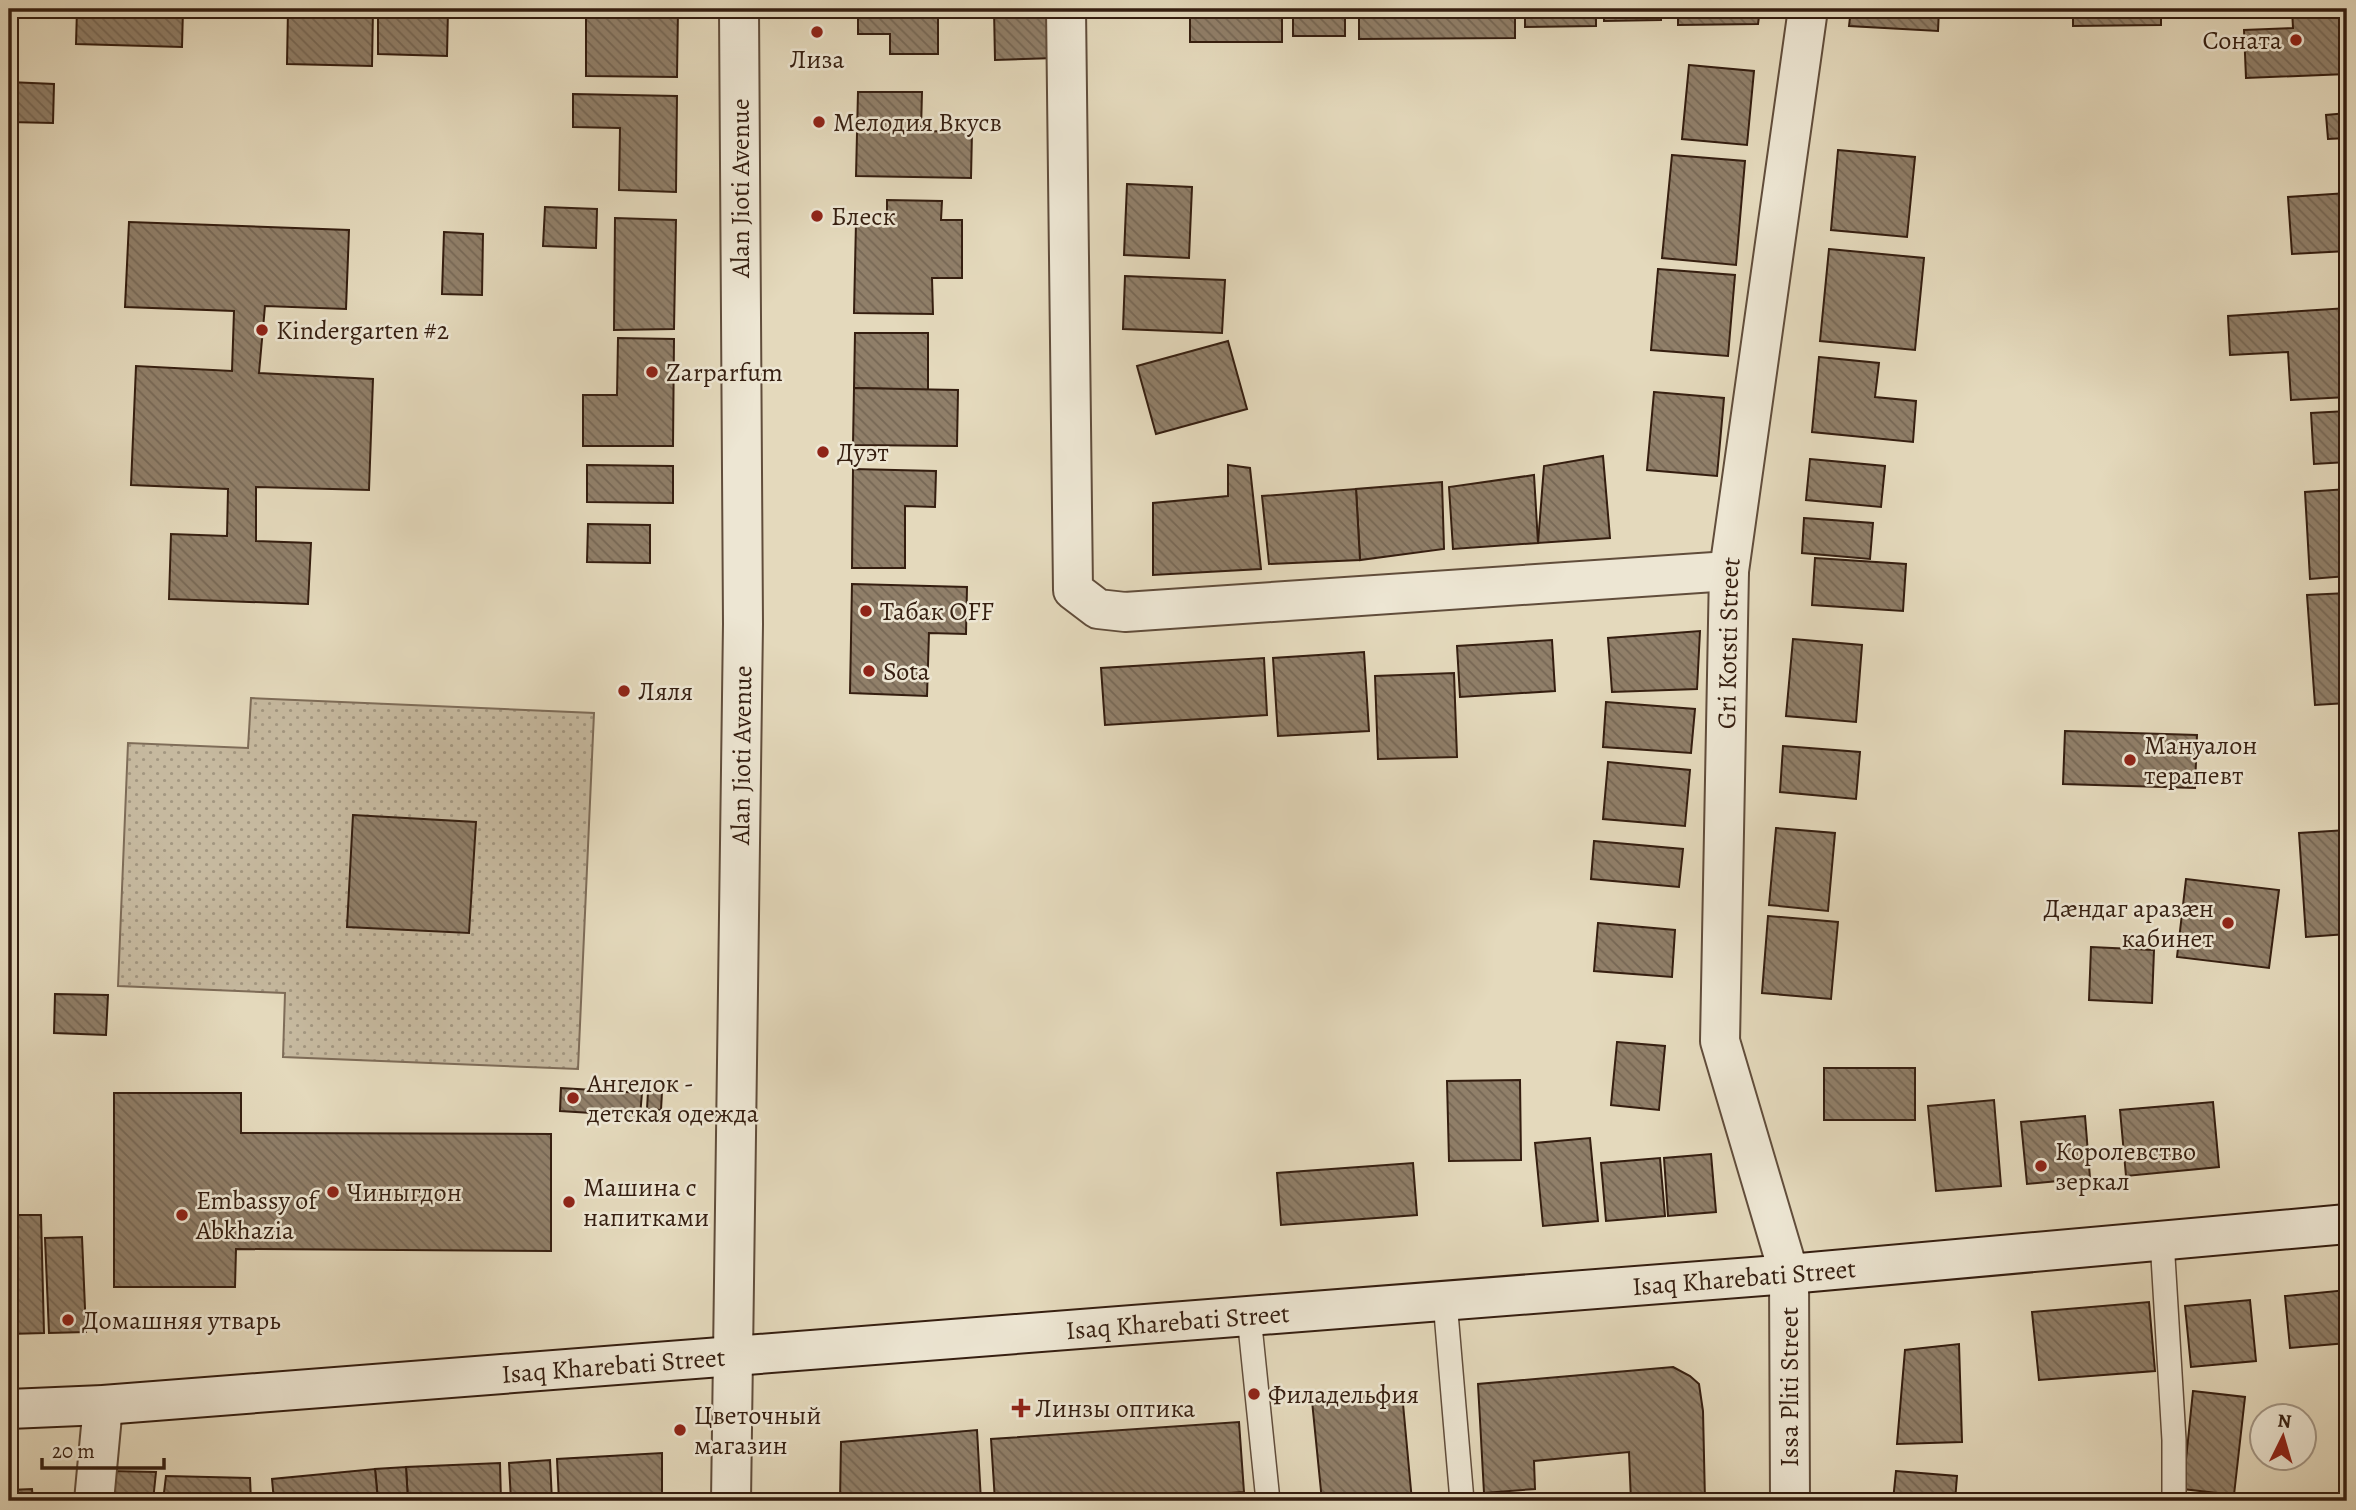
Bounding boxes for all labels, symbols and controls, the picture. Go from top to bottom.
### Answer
place label: Соната [2202,23,2282,58]
marker: Лиза [809,24,825,40]
marker: Соната [2288,32,2304,48]
place label: Лиза [789,42,845,77]
street label: Alan Jioti Avenue [723,98,758,279]
place label: Мелодия Вкусв [833,105,1002,140]
marker: Мелодия Вкусв [811,114,827,130]
place label: Блеск [831,199,896,234]
marker: Блеск [809,208,825,224]
place label: Kindergarten #2 [276,313,449,348]
marker: Kindergarten #2 [254,322,270,338]
place label: Zarparfum [666,355,783,390]
marker: Zarparfum [644,364,660,380]
place label: Дуэт [837,435,889,470]
marker: Дуэт [815,444,831,460]
street label: Gri Kotsti Street [1708,554,1748,729]
place label: Табак OFF [880,594,994,629]
marker: Табак OFF [858,603,874,619]
place label: Sota [883,654,930,689]
marker: Sota [861,663,877,679]
street label: Alan Jioti Avenue [722,665,760,846]
place label: Ляля [638,674,693,709]
marker: Ляля [616,683,632,699]
place label: Мануалон терапевт [2144,728,2257,793]
marker: Мануалон терапевт [2122,752,2138,768]
place label: Дæндаг аразæн кабинет [2044,891,2214,956]
marker: Дæндаг аразæн кабинет [2220,915,2236,931]
place label: Ангелок - детская одежда [586,1066,759,1131]
marker: Ангелок - детская одежда [565,1090,581,1106]
place label: Королевство зеркал [2055,1134,2196,1199]
marker: Королевство зеркал [2033,1158,2049,1174]
place label: Машина с напитками [583,1170,709,1235]
place label: Чиныгдон [347,1175,462,1210]
place label: Embassy of Abkhazia [195,1183,320,1248]
marker: Чиныгдон [325,1184,341,1200]
marker: Машина с напитками [561,1194,577,1210]
marker: Embassy of Abkhazia [174,1207,190,1223]
street label: Isaq Kharebati Street [1631,1251,1858,1304]
street label: Isaq Kharebati Street [1065,1295,1291,1348]
place label: Домашняя утварь [82,1303,281,1338]
street label: Issa Pliti Street [1772,1307,1807,1467]
marker: Домашняя утварь [60,1312,76,1328]
street label: Isaq Kharebati Street [500,1339,727,1391]
place label: Филадельфия [1268,1377,1419,1412]
marker: Филадельфия [1246,1386,1262,1402]
place label: Линзы оптика [1035,1391,1195,1426]
place label: Цветочный магазин [694,1398,822,1463]
marker: Линзы оптика [1013,1400,1029,1416]
north arrow [2248,1402,2318,1472]
text: N [2276,1408,2293,1435]
marker: Цветочный магазин [672,1422,688,1438]
scale bar [42,1426,164,1470]
text: 20 m [52,1437,95,1465]

